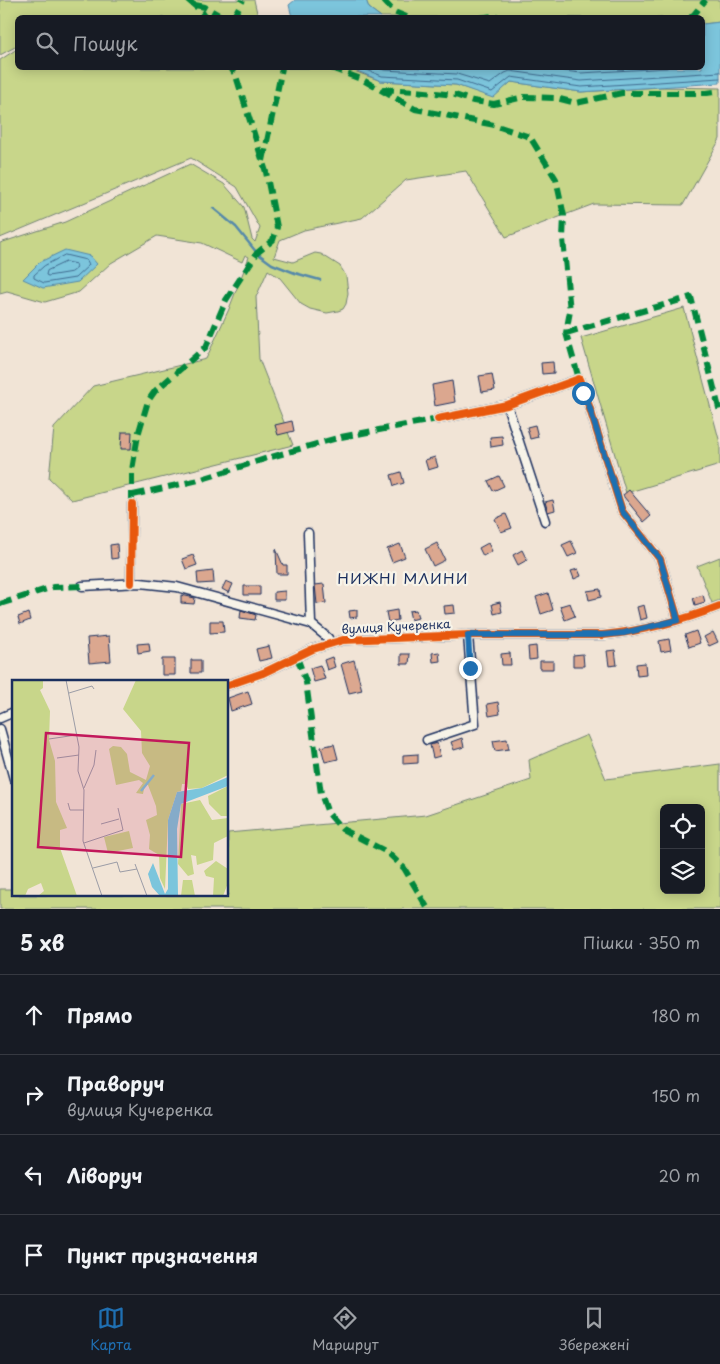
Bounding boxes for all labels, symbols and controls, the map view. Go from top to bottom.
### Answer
search box [15,15,705,70]
icon: search [33,29,61,57]
text: Пошук [73,29,138,57]
route start [572,382,595,405]
district label: НИЖНІ МЛИНИ [337,566,469,589]
street label: вулиця Кучеренка [341,614,451,638]
route end [459,657,482,680]
inset map [12,680,229,896]
map controls [660,804,705,894]
button: locate [660,804,705,849]
button: layers [660,849,705,894]
text: 5 хв [20,926,64,958]
text: Пішки · 350 m [583,930,700,954]
icon: ahead [20,1001,48,1029]
text: Прямо [67,1001,132,1029]
text: 180 m [652,1003,700,1027]
text: Праворуч [67,1069,164,1097]
icon: right [20,1081,48,1109]
text: 150 m [652,1083,700,1107]
text: вулиця Кучеренка [67,1097,213,1121]
icon: left [20,1161,48,1189]
text: Ліворуч [67,1161,143,1189]
text: 20 m [659,1163,700,1187]
icon: arrive [20,1241,48,1269]
text: Пункт призначення [67,1241,258,1269]
tab: Карта [90,1304,131,1355]
tab: Маршрут [312,1304,378,1355]
tab: Збережені [559,1304,630,1355]

